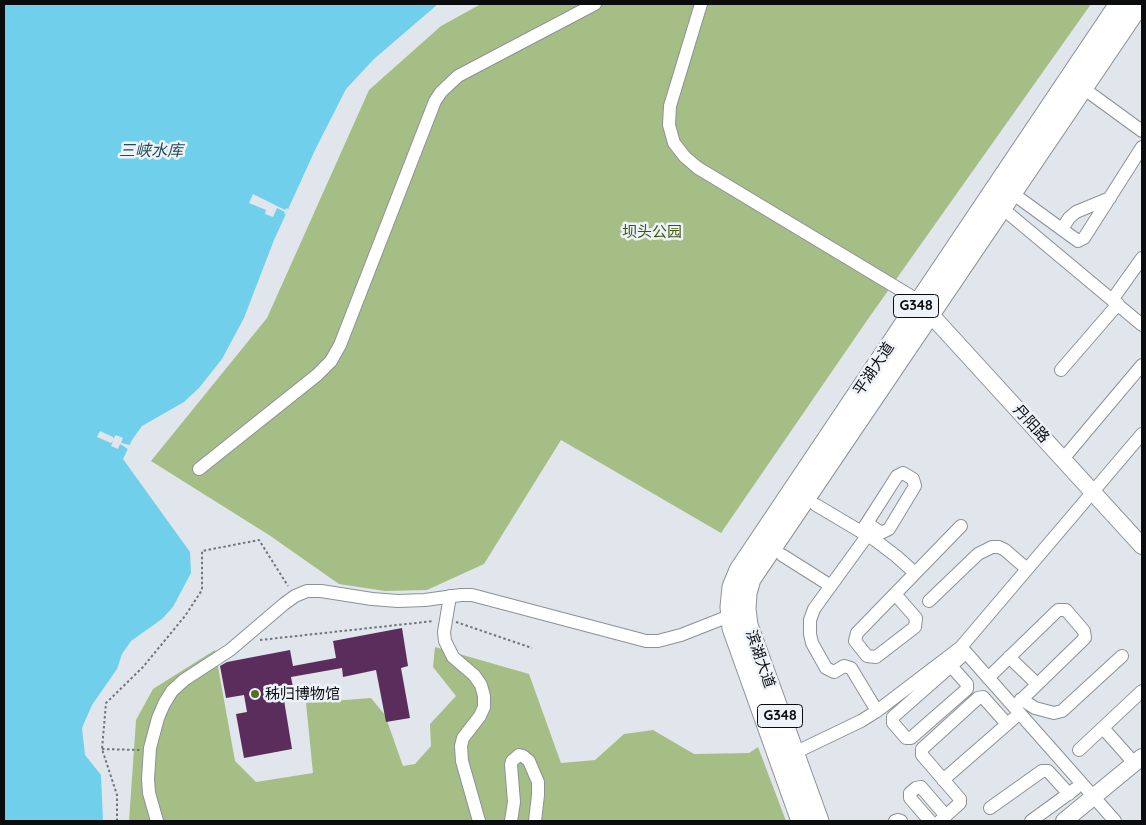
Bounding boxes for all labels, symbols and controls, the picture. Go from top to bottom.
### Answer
water label: 三峡水库 [119,141,183,161]
park label: 坝头公园 [622,223,682,241]
road number: G348 [894,294,938,318]
street label: 平湖大道 [850,339,898,399]
street label: 丹阳路 [1009,401,1053,447]
street label: 滨湖大道 [742,628,778,690]
place label: 秭归博物馆 [265,685,340,703]
marker: 秭归博物馆 [249,688,261,700]
road number: G348 [758,704,802,728]

